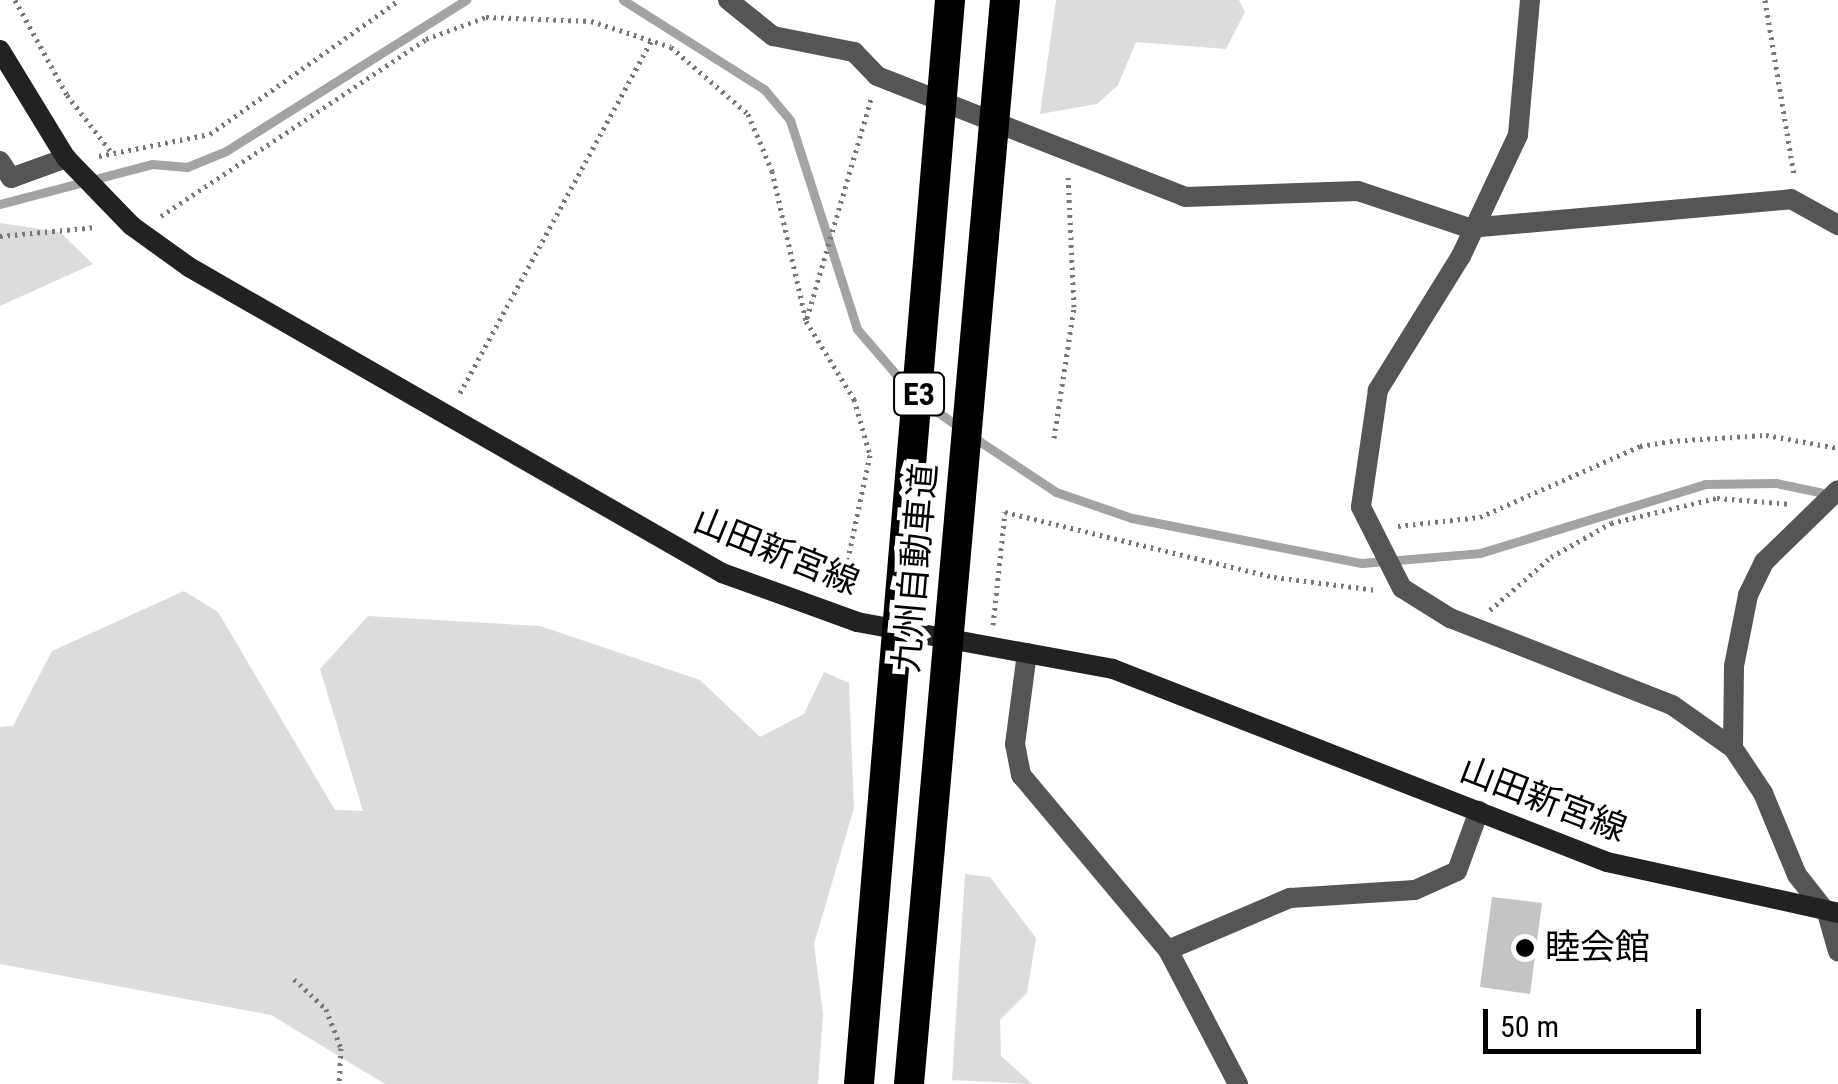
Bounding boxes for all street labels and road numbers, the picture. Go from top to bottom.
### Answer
road number: E3 [892,367,946,421]
street label: 九州自動車道 [886,462,946,674]
street label: 山田新宮線 [687,500,865,604]
street label: 山田新宮線 [1454,749,1632,851]

